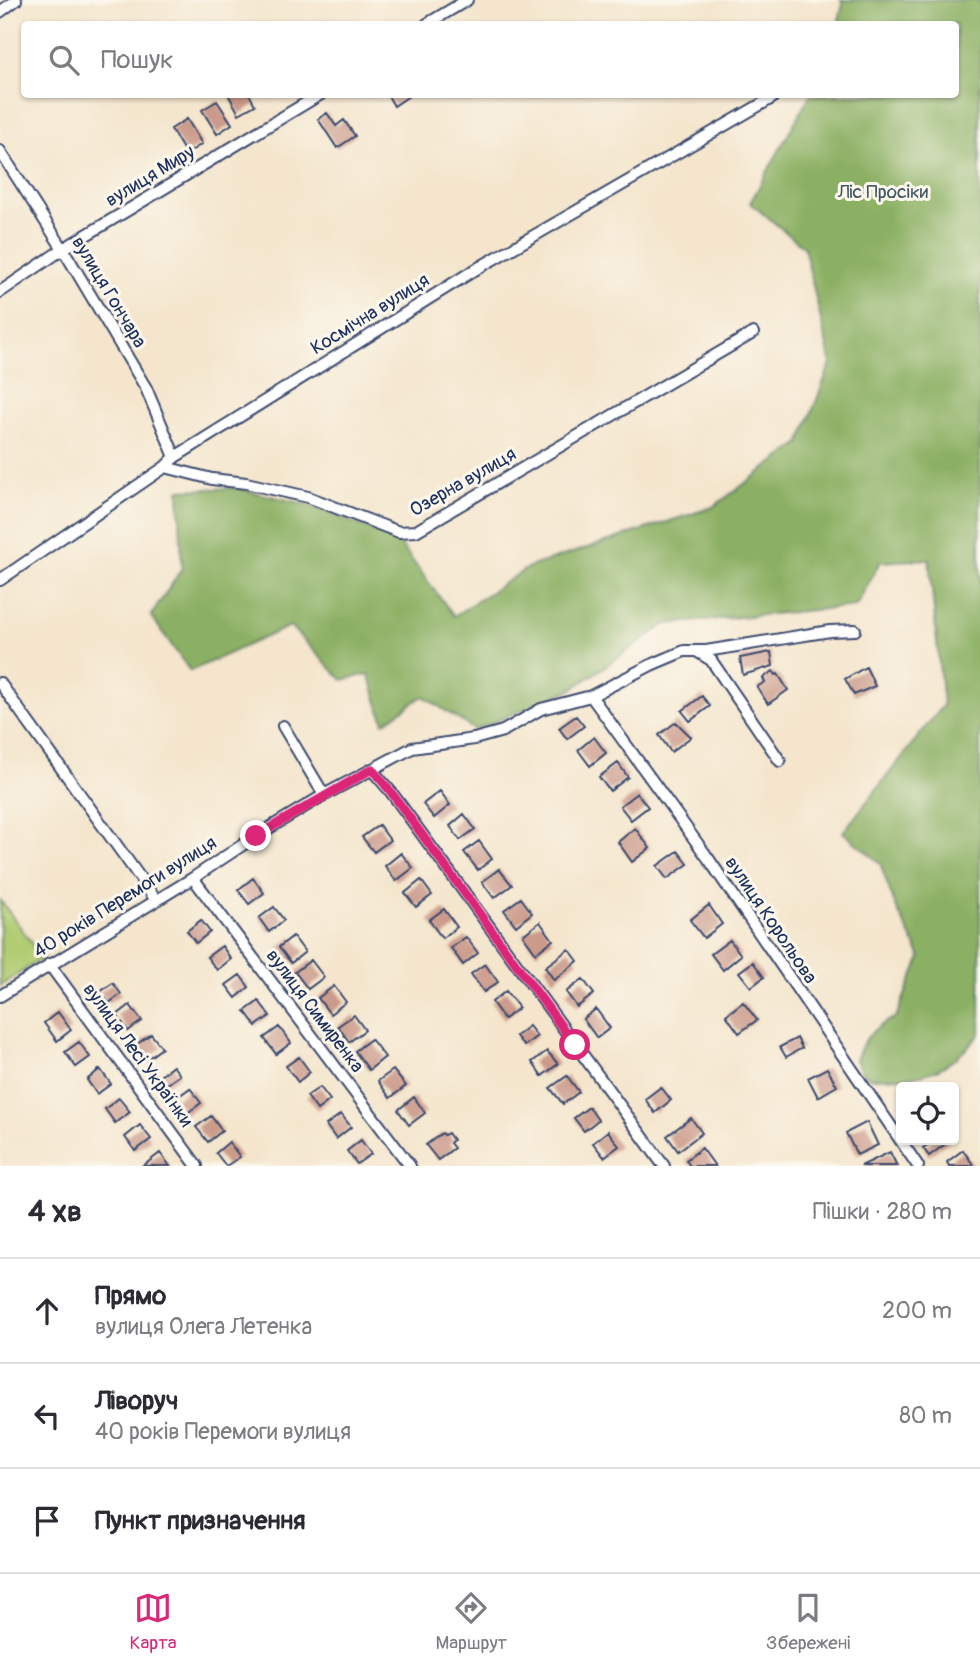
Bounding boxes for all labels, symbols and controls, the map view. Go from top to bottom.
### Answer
search box [21,21,959,98]
icon: search [45,41,83,79]
text: Пошук [101,44,174,76]
street label: вулиця Миру [101,140,199,212]
park label: Ліс Просіки [837,180,929,204]
street label: вулиця Гончара [66,232,152,352]
street label: Космічна вулиця [306,268,434,360]
street label: Озерна вулиця [406,442,520,522]
route end [240,820,271,851]
street label: 40 років Перемоги вулиця [29,831,221,963]
street label: вулиця Корольова [720,852,823,988]
street label: вулиця Симиренка [261,944,369,1078]
street label: вулиця Лесі Українки [78,978,199,1132]
route start [559,1029,590,1060]
map controls [896,1082,959,1145]
button: locate [896,1082,959,1145]
text: 4 хв [28,1193,82,1230]
text: Пішки · 280 m [813,1197,952,1226]
text: Прямо [95,1280,166,1312]
icon: ahead [28,1292,66,1330]
text: 200 m [882,1296,952,1325]
text: вулиця Олега Летенка [95,1312,312,1341]
text: Ліворуч [95,1385,179,1417]
icon: left [28,1397,66,1435]
text: 80 m [899,1401,952,1430]
text: 40 років Перемоги вулиця [95,1417,351,1446]
icon: arrive [28,1502,66,1540]
text: Пункт призначення [95,1505,306,1537]
tab: Карта [129,1589,177,1655]
tab: Маршрут [436,1589,507,1655]
tab: Збережені [766,1589,851,1655]

